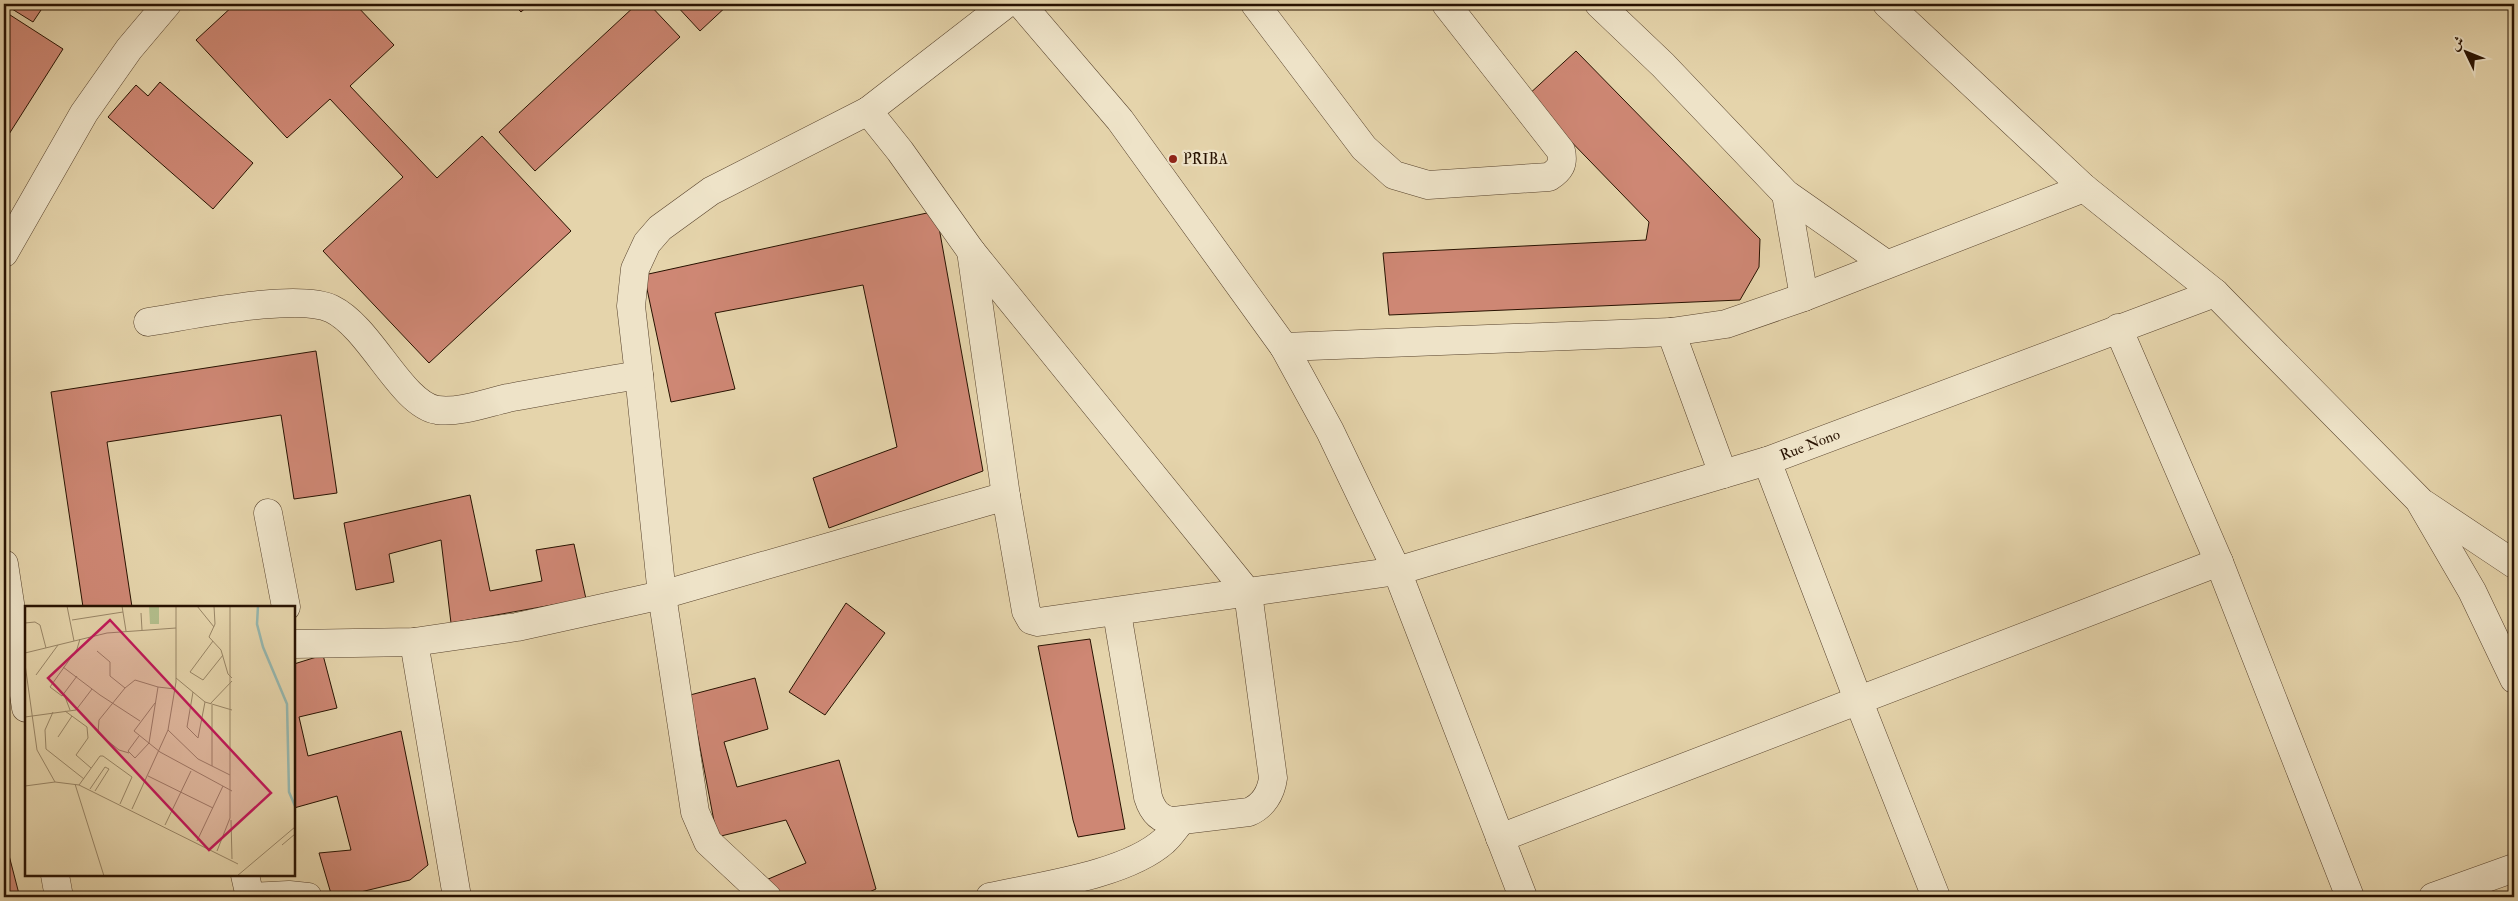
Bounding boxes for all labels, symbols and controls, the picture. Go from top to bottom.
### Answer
north arrow [2440,28,2490,78]
text: ش [2446,33,2468,54]
place label: PRIBA [1183,150,1228,169]
marker: PRIBA [1167,153,1179,165]
street label: Rue Nono [1777,425,1843,465]
inset map [25,606,295,876]

